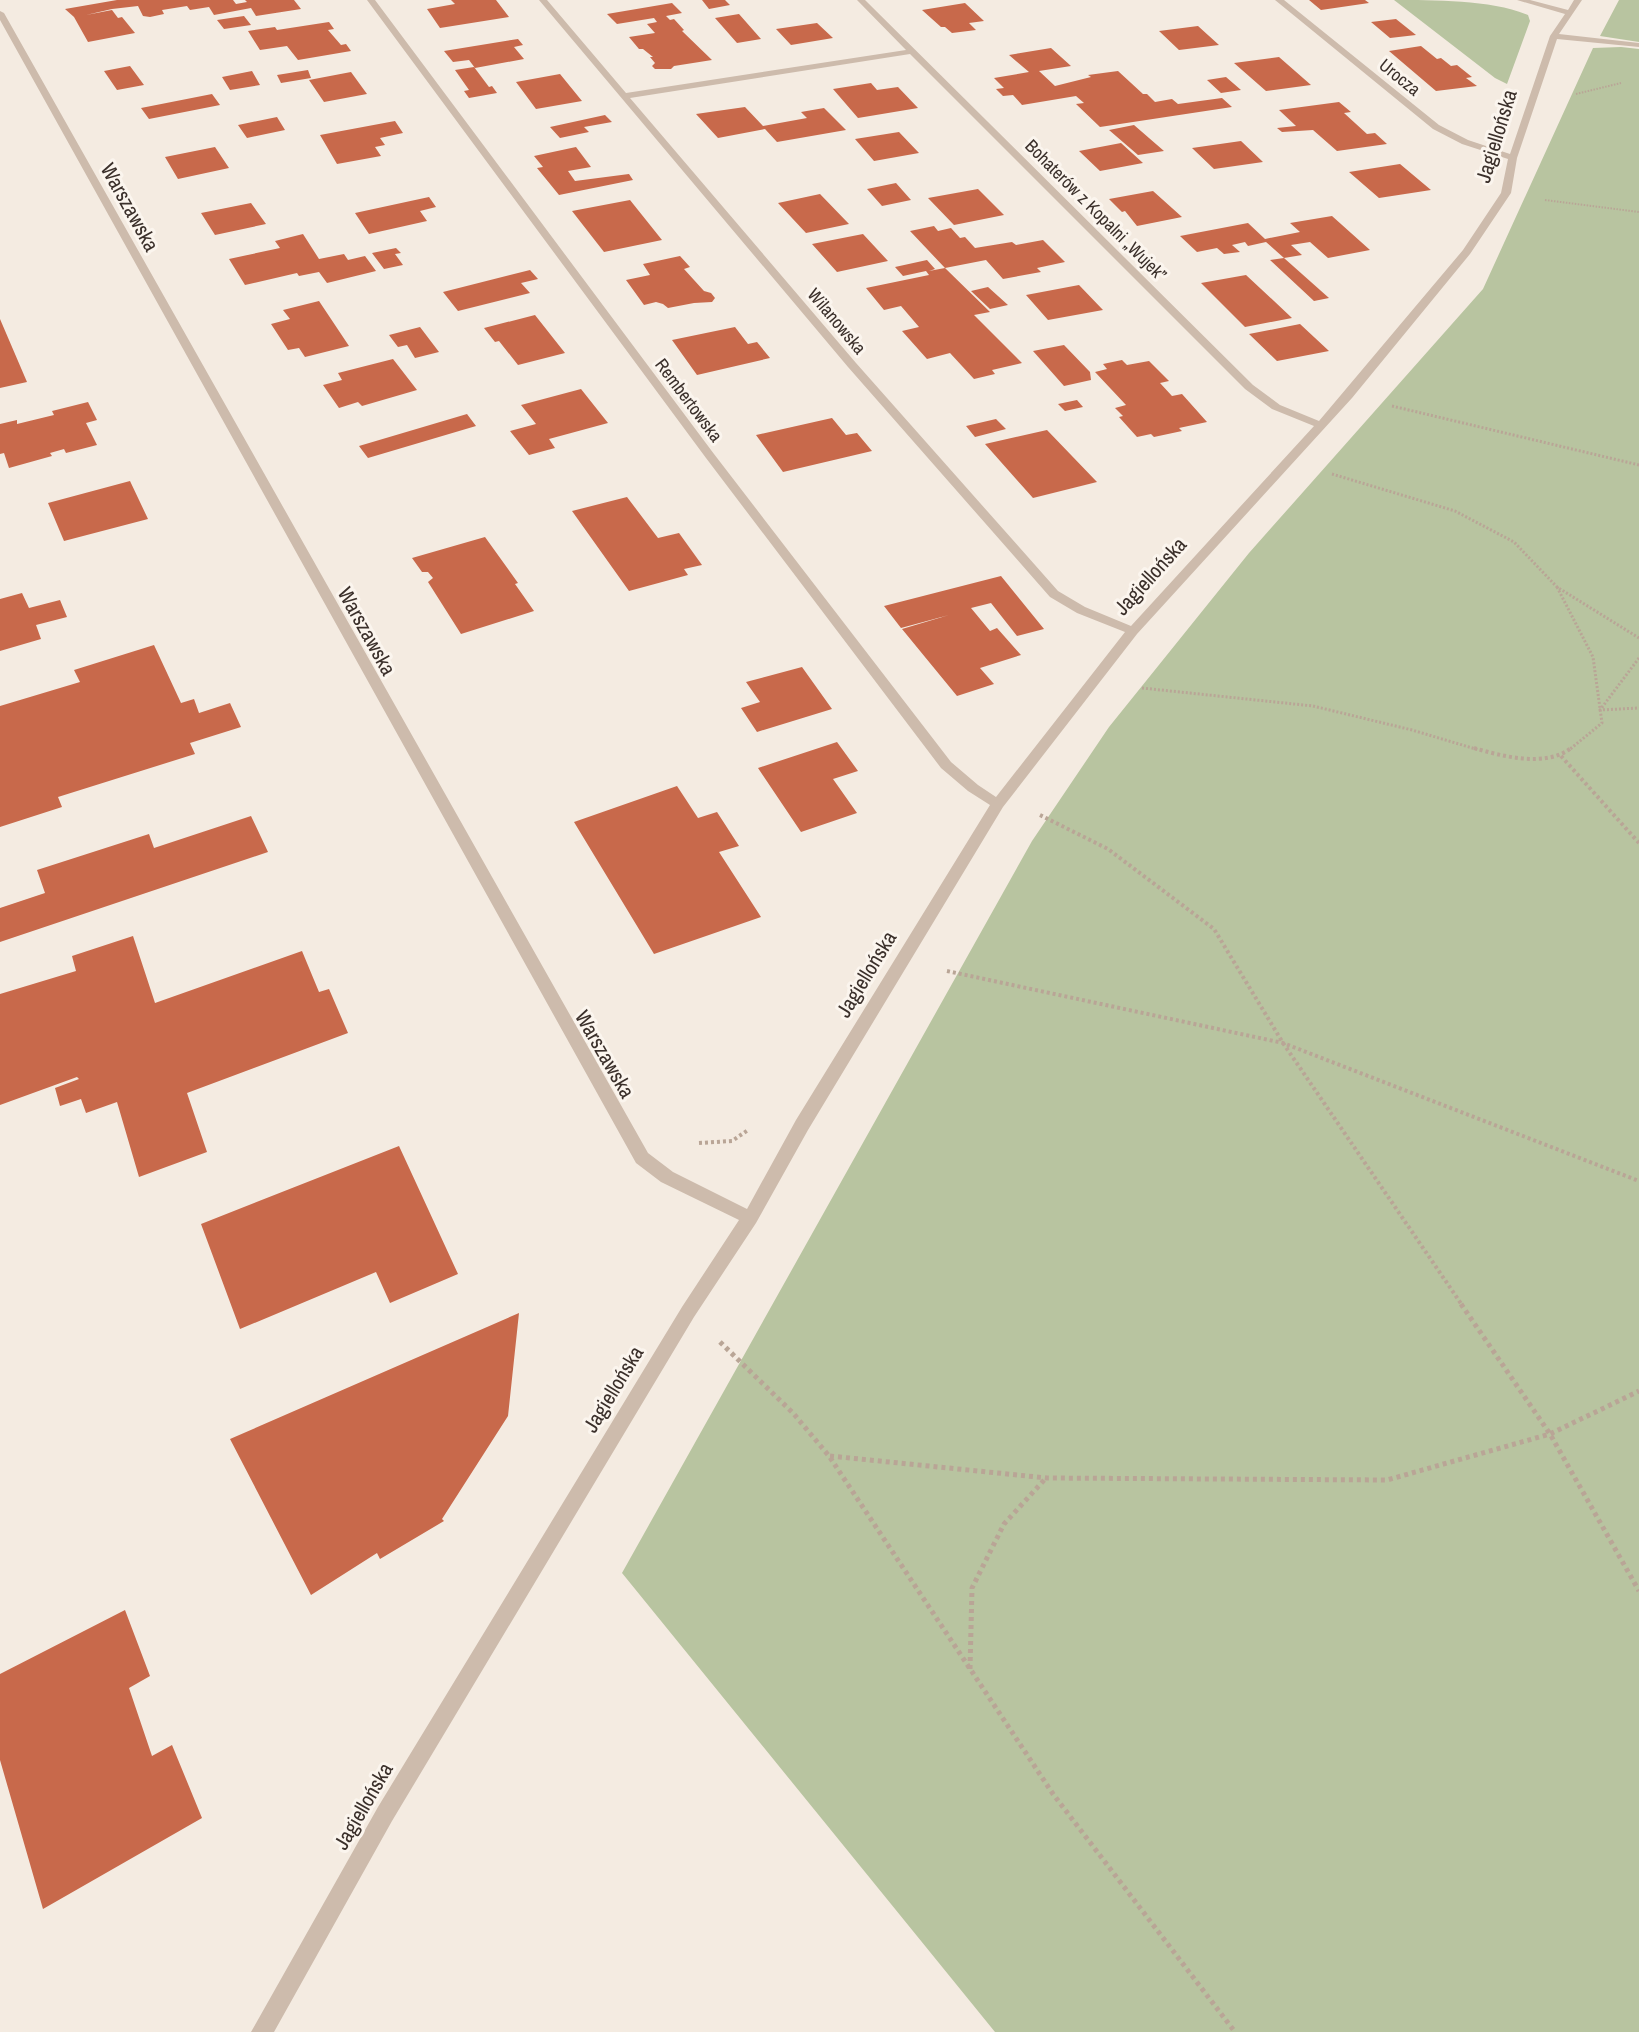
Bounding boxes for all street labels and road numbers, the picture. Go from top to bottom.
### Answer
street label: Urocza [1374,53,1426,101]
street label: Jagiellońska [1468,86,1524,186]
street label: Bohaterów z Kopalni „Wujek” [1020,134,1172,286]
street label: Warszawska [94,158,166,257]
street label: Wilanowska [802,282,872,360]
street label: Rembertowska [649,353,729,447]
street label: Jagiellońska [1107,530,1193,621]
street label: Warszawska [331,582,403,681]
street label: Jagiellońska [829,925,903,1022]
street label: Warszawska [568,1005,642,1104]
street label: Jagiellońska [576,1340,650,1437]
street label: Jagiellońska [327,1757,400,1855]

